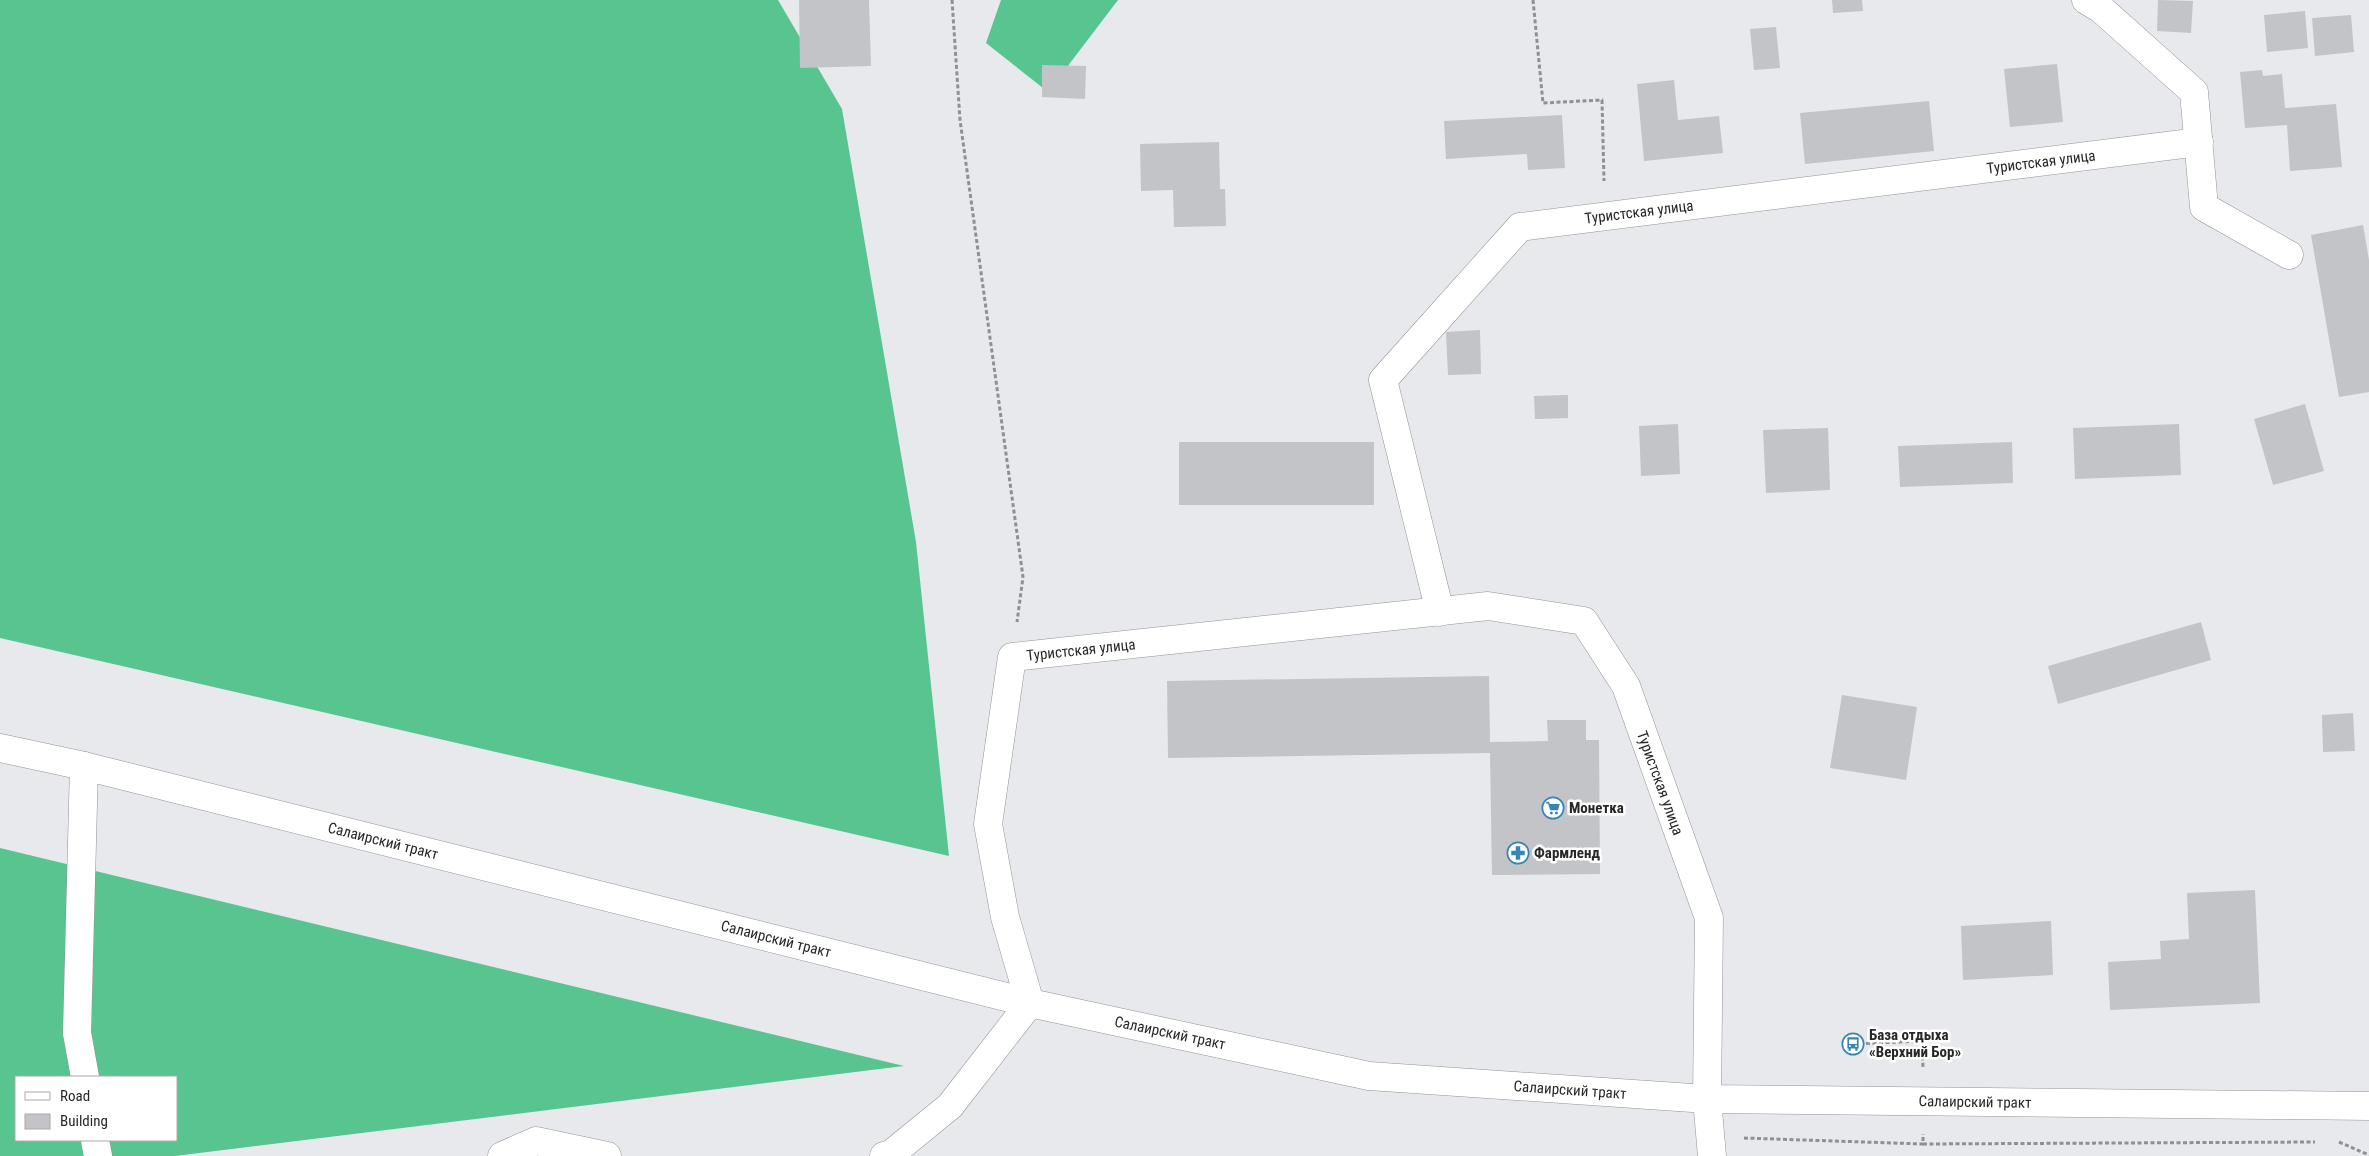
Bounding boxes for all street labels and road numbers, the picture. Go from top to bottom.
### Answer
street label: Туристская улица [1986,146,2096,178]
street label: Туристская улица [1584,196,1694,228]
street label: Туристская улица [1026,635,1136,665]
street label: Туристская улица [1633,728,1687,838]
street label: Салаирский тракт [326,819,440,863]
street label: Салаирский тракт [719,917,833,961]
street label: Салаирский тракт [1113,1012,1227,1054]
street label: Салаирский тракт [1513,1077,1627,1103]
street label: Салаирский тракт [1918,1092,2032,1112]

